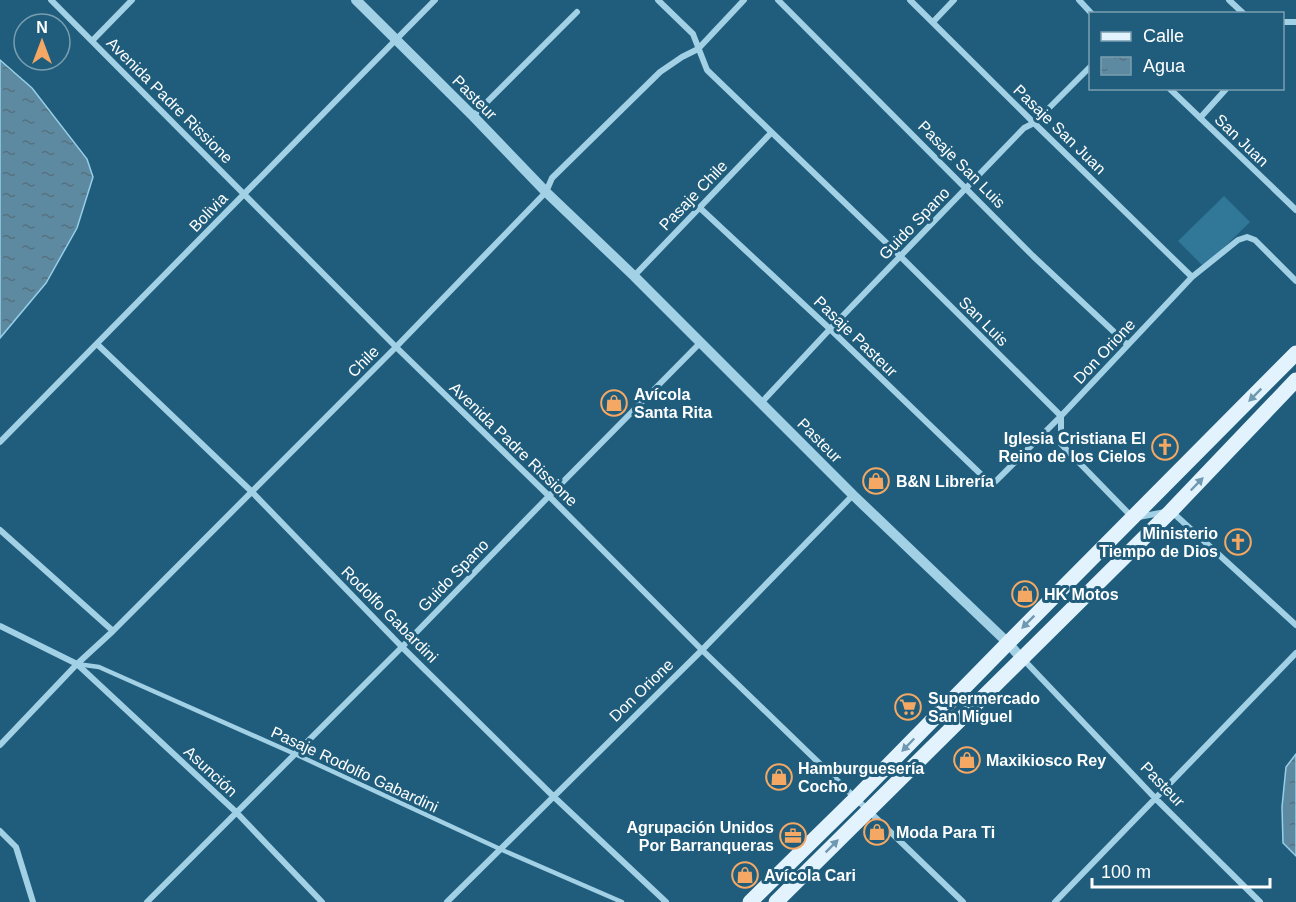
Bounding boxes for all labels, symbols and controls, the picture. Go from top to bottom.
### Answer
north arrow [12,12,72,72]
legend [1089,12,1284,90]
text: N [36,19,48,36]
text: Calle [1143,26,1184,46]
street label: Avenida Padre Rissione [103,34,236,167]
text: Agua [1143,56,1186,76]
street label: Pasteur [449,72,501,123]
street label: Pasaje San Juan [1010,81,1109,177]
street label: San Juan [1211,111,1272,170]
street label: Pasaje San Luis [915,117,1009,211]
street label: Pasaje Chile [656,157,731,234]
street label: Guido Spano [876,184,953,263]
street label: Bolivia [186,189,231,235]
street label: Pasaje Pasteur [811,293,901,381]
street label: San Luis [956,293,1012,349]
street label: Don Orione [1070,316,1139,387]
street label: Chile [344,342,382,380]
street label: Avenida Padre Rissione [446,379,581,510]
place label: Avícola Santa Rita [634,386,712,421]
one-way arrow [1248,387,1262,401]
shop icon: Avícola Santa Rita [599,388,629,418]
street label: Pasteur [794,415,846,466]
place label: Iglesia Cristiana El Reino de los Cielos [998,430,1146,465]
church icon: Iglesia Cristiana El Reino de los Cielos [1150,432,1180,462]
shop icon: B&N Librería [861,466,891,496]
place label: B&N Librería [896,473,994,490]
one-way arrow [1190,476,1204,491]
place label: Ministerio Tiempo de Dios [1099,525,1218,560]
church icon: Ministerio Tiempo de Dios [1223,527,1253,557]
street label: Guido Spano [415,536,492,615]
street label: Rodolfo Gabardini [338,563,441,666]
shop icon: HK Motos [1010,579,1040,609]
place label: HK Motos [1044,586,1119,603]
one-way arrow [1022,615,1036,629]
street label: Don Orione [606,656,677,725]
place label: Supermercado San Miguel [928,690,1040,725]
supermarket icon: Supermercado San Miguel [893,692,923,722]
street label: Pasaje Rodolfo Gabardini [269,723,441,816]
one-way arrow [902,738,916,752]
street label: Asunción [181,743,241,800]
shop icon: Maxikiosco Rey [952,745,982,775]
place label: Maxikiosco Rey [986,752,1106,769]
street label: Pasteur [1137,759,1188,811]
place label: Hamburguesería Cocho [798,760,924,795]
shop icon: Hamburguesería Cocho [764,762,794,792]
shop icon: Moda Para Ti [862,817,892,847]
place label: Agrupación Unidos Por Barranqueras [626,819,774,854]
office icon: Agrupación Unidos Por Barranqueras [778,821,808,851]
place label: Moda Para Ti [896,824,995,841]
one-way arrow [825,839,839,853]
scale bar [1092,851,1270,889]
shop icon: Avícola Cari [730,860,760,890]
text: 100 m [1101,862,1151,882]
place label: Avícola Cari [764,867,856,884]

